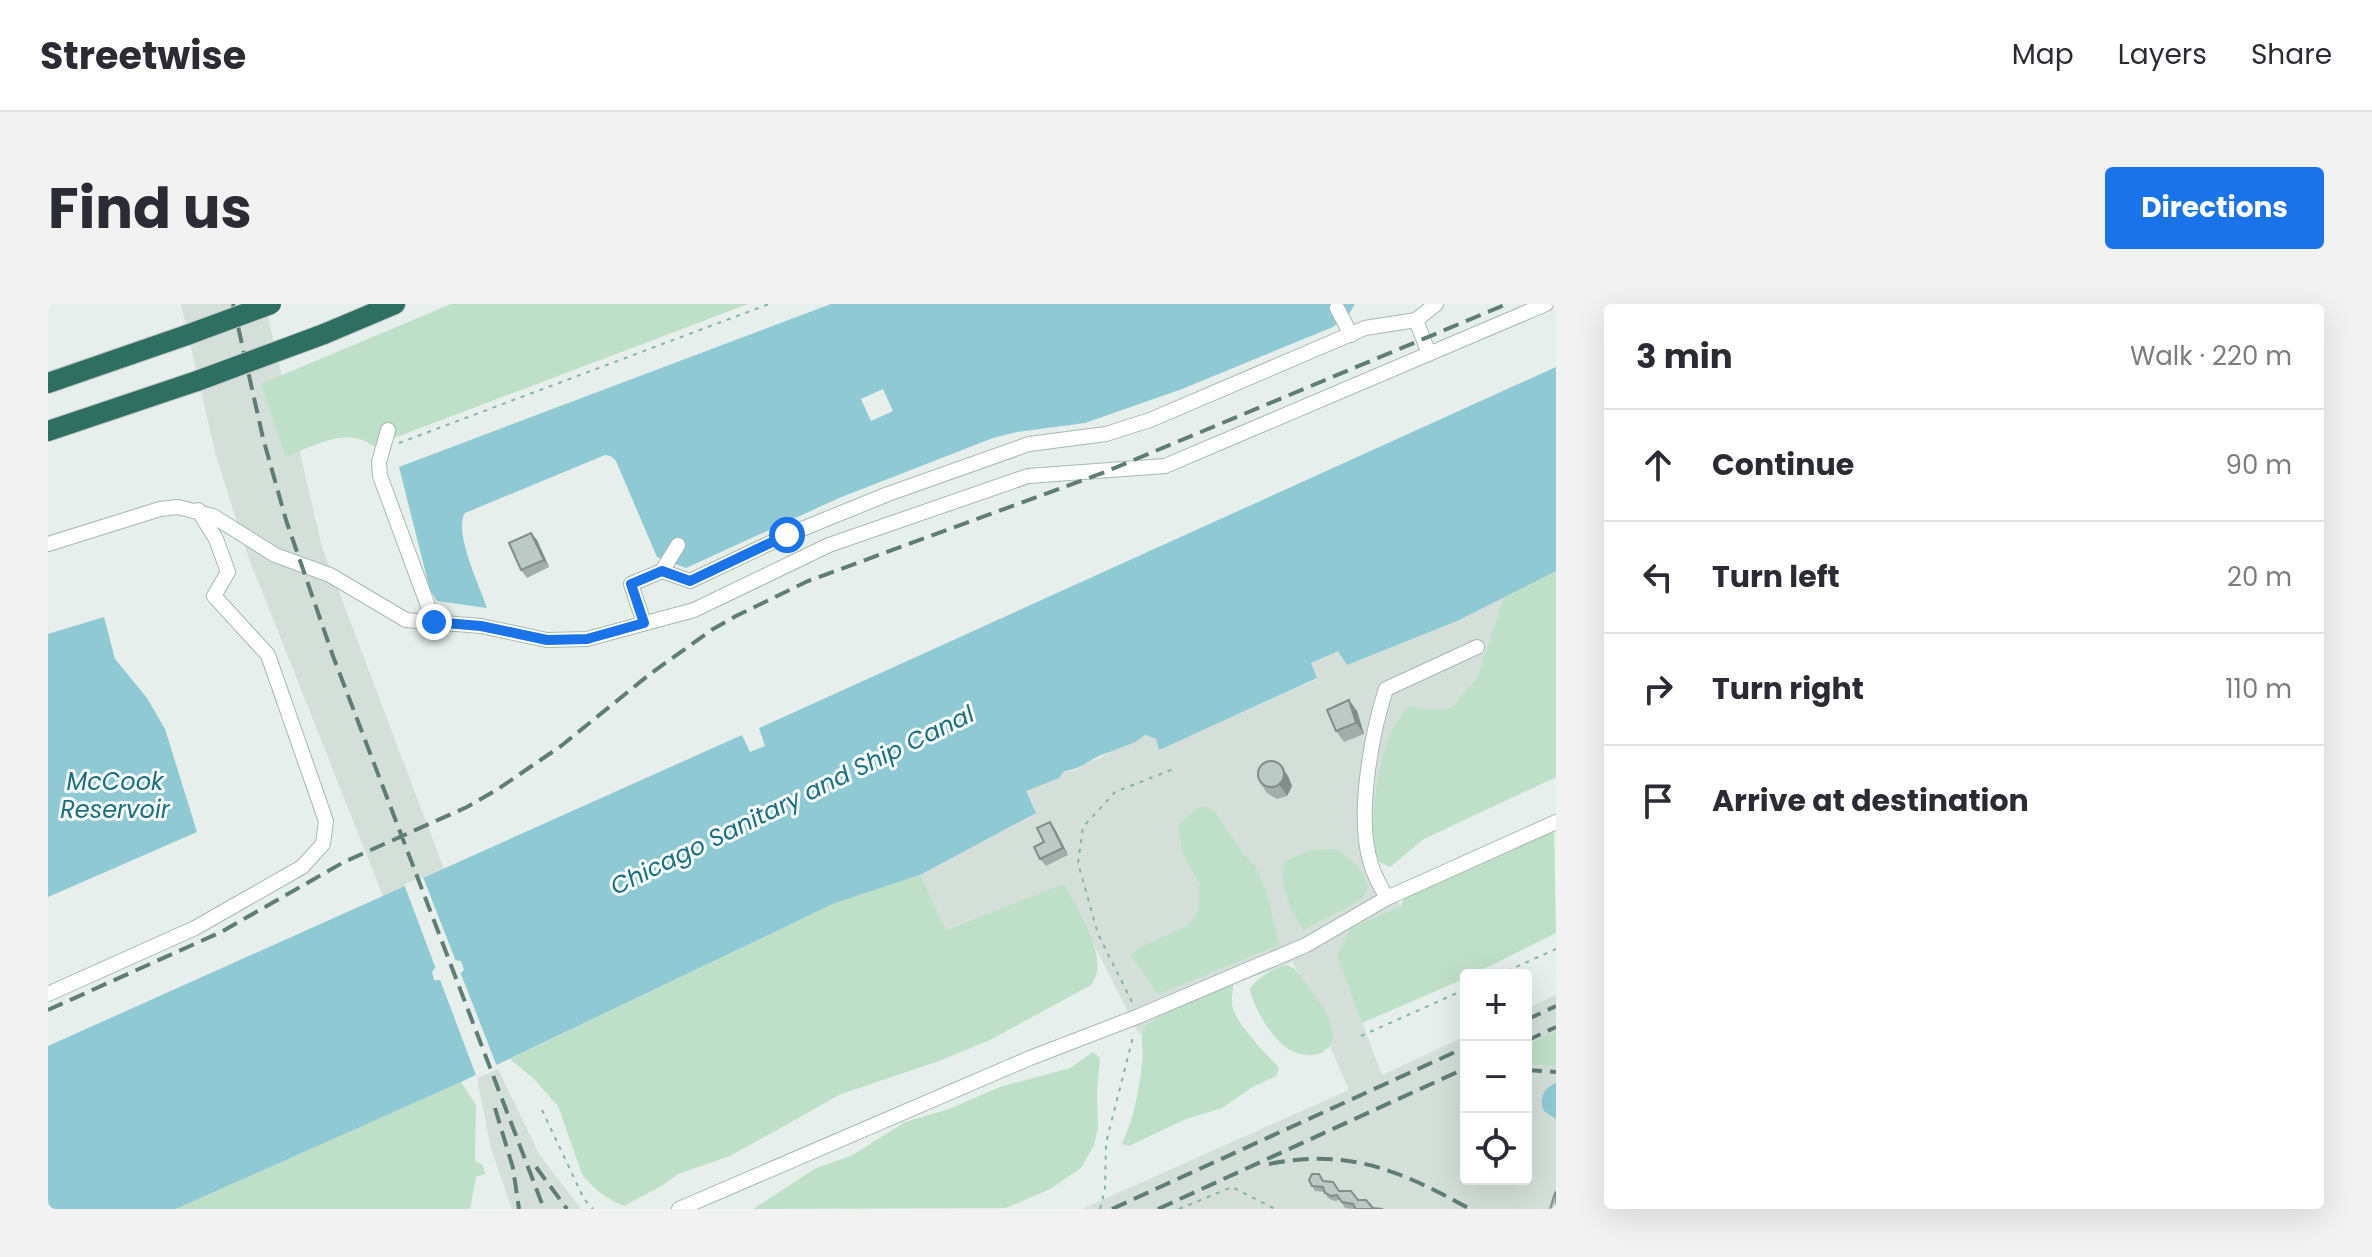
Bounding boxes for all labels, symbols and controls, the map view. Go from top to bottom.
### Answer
text: Streetwise [40,29,246,82]
text: Map [2012,35,2074,74]
text: Layers [2118,35,2207,74]
text: Share [2251,35,2332,74]
button: Directions [2105,167,2324,249]
text: Find us [48,169,252,248]
text: 3 min [1636,332,1733,380]
text: Walk · 220 m [2130,338,2292,374]
icon: ahead [1636,443,1680,487]
text: Continue [1712,443,1854,486]
text: 90 m [2226,447,2292,483]
route start [769,517,805,553]
icon: left [1636,555,1680,599]
text: Turn left [1712,555,1840,598]
text: 20 m [2227,559,2292,595]
route end [416,604,452,640]
icon: right [1636,667,1680,711]
text: Turn right [1712,667,1864,710]
text: 110 m [2225,671,2292,707]
water label: Chicago Sanitary and Ship Canal [604,697,980,903]
water label: McCook Reservoir [60,765,171,826]
icon: arrive [1636,779,1680,823]
text: Arrive at destination [1712,779,2029,822]
map controls [1460,969,1532,1185]
button: + [1460,969,1532,1041]
button: − [1460,1041,1532,1113]
button: locate [1460,1113,1532,1185]

